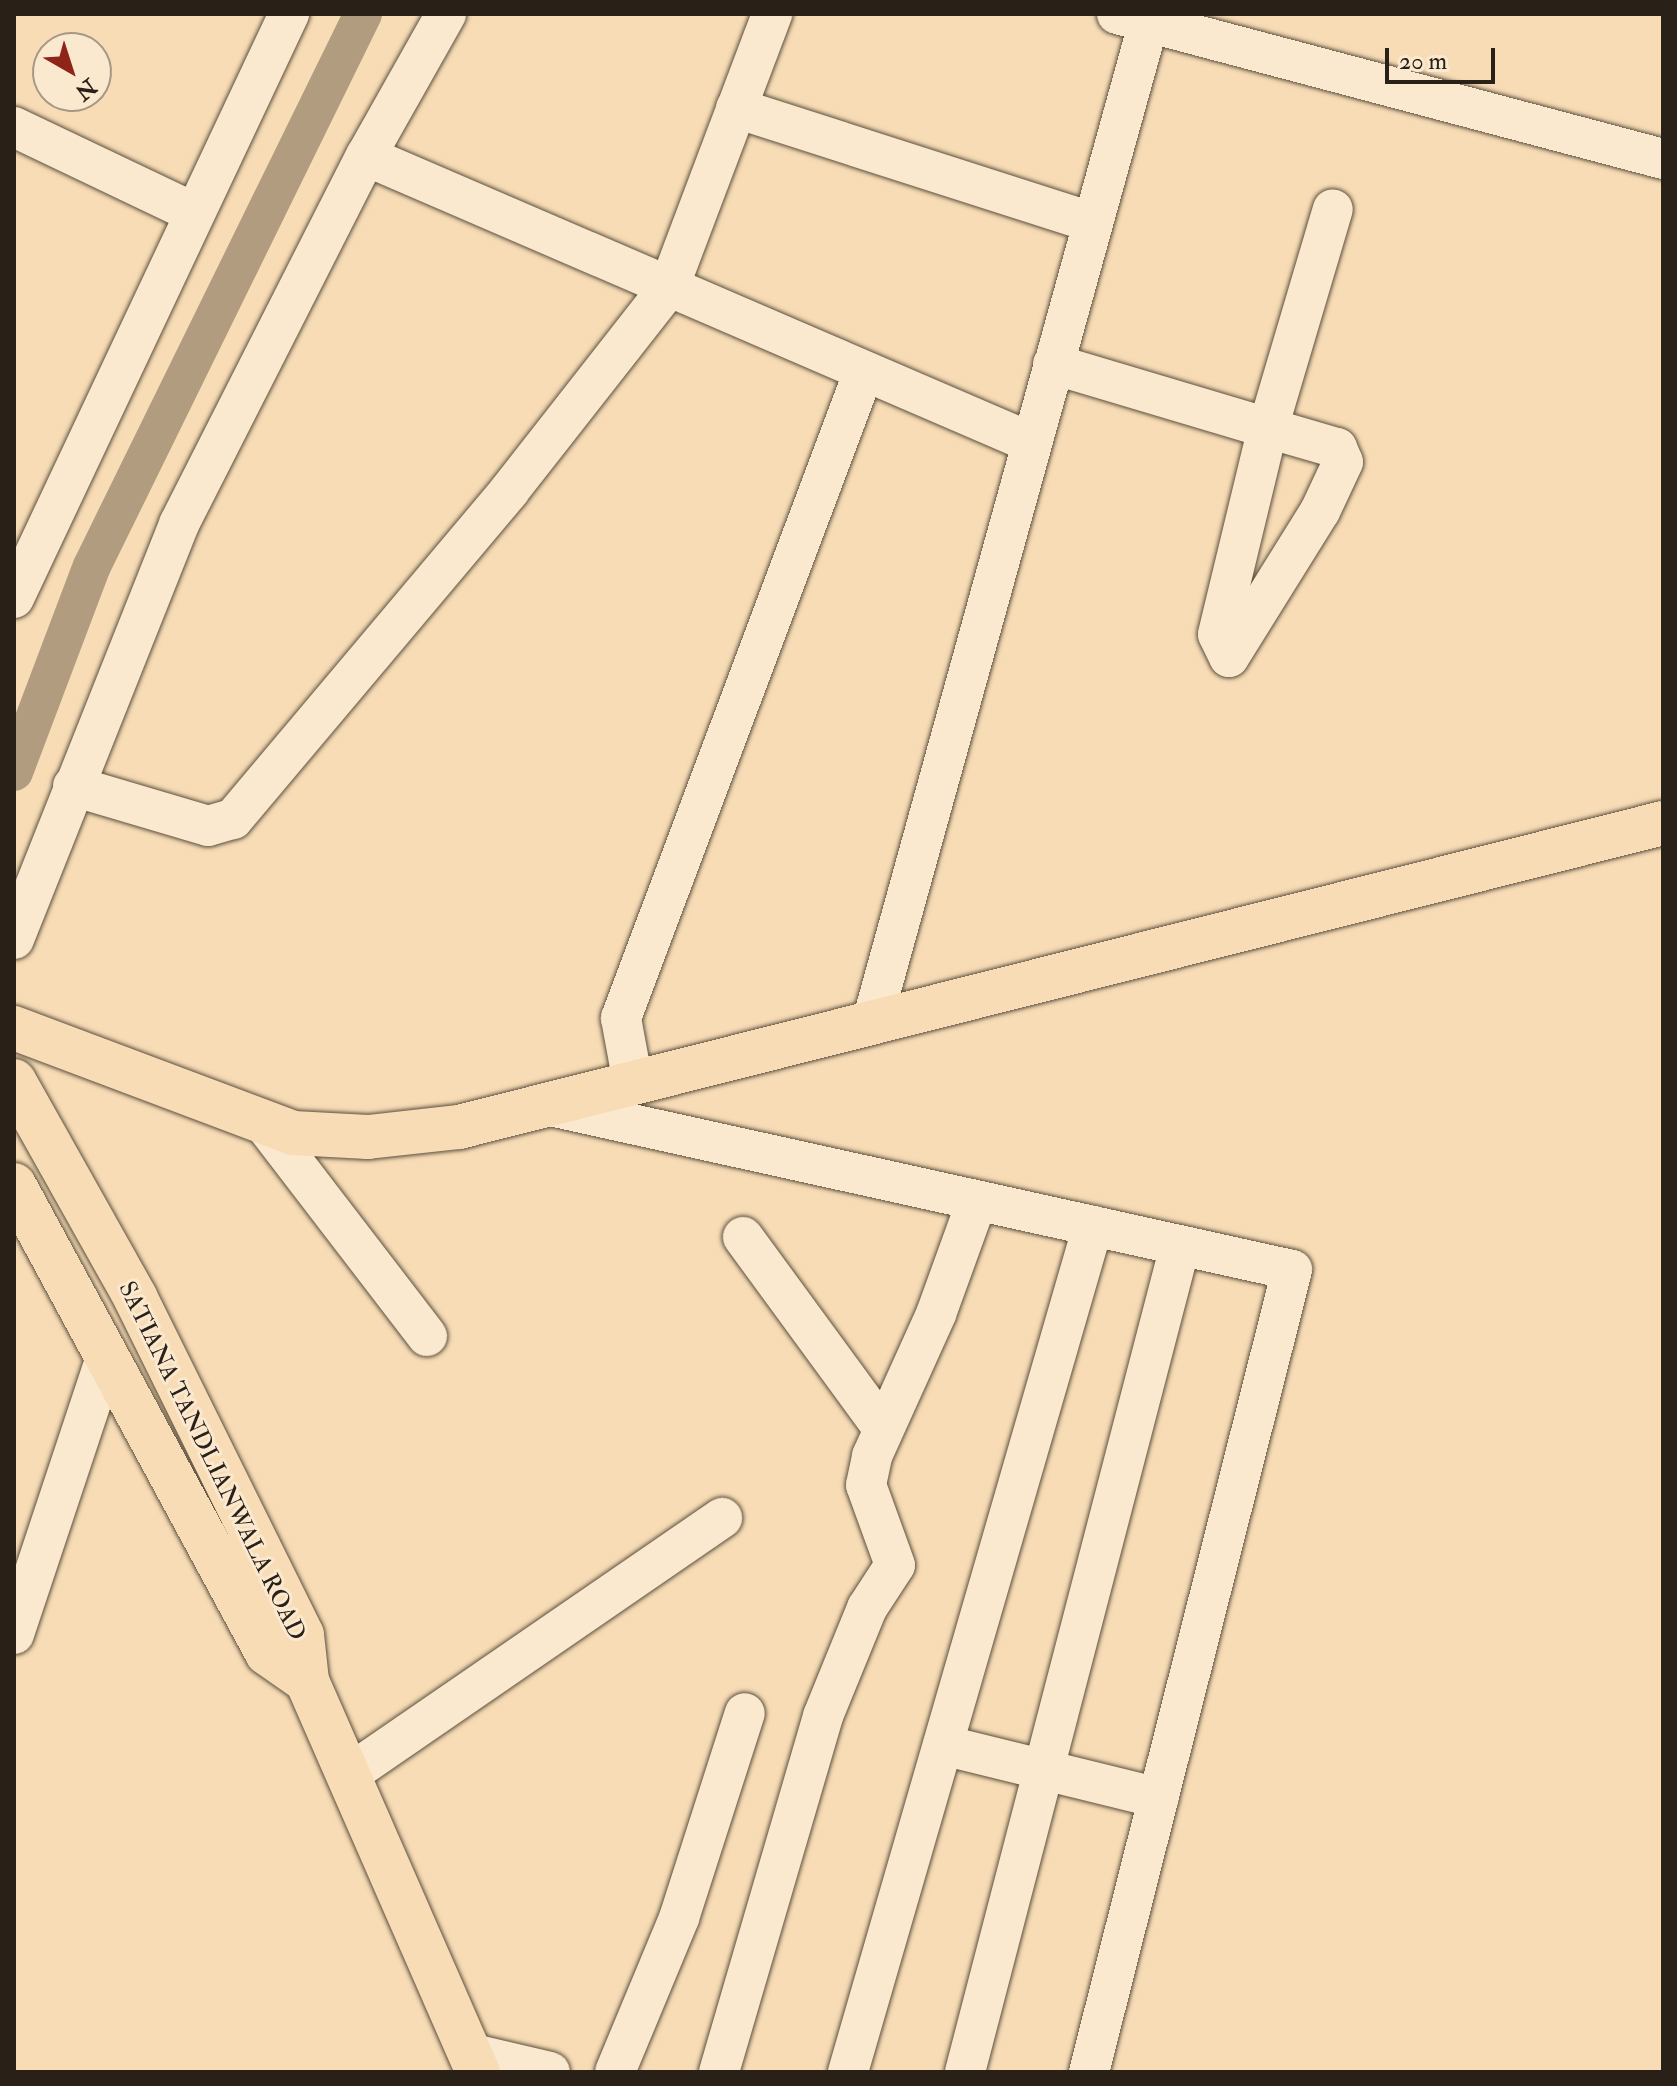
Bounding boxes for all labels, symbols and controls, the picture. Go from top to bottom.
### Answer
north arrow [32,32,112,112]
scale bar [1389,32,1499,82]
text: 20 m [1399,46,1447,77]
text: N [69,72,102,106]
street label: SATIANA TANDLIANWALA ROAD [112,1277,312,1645]

